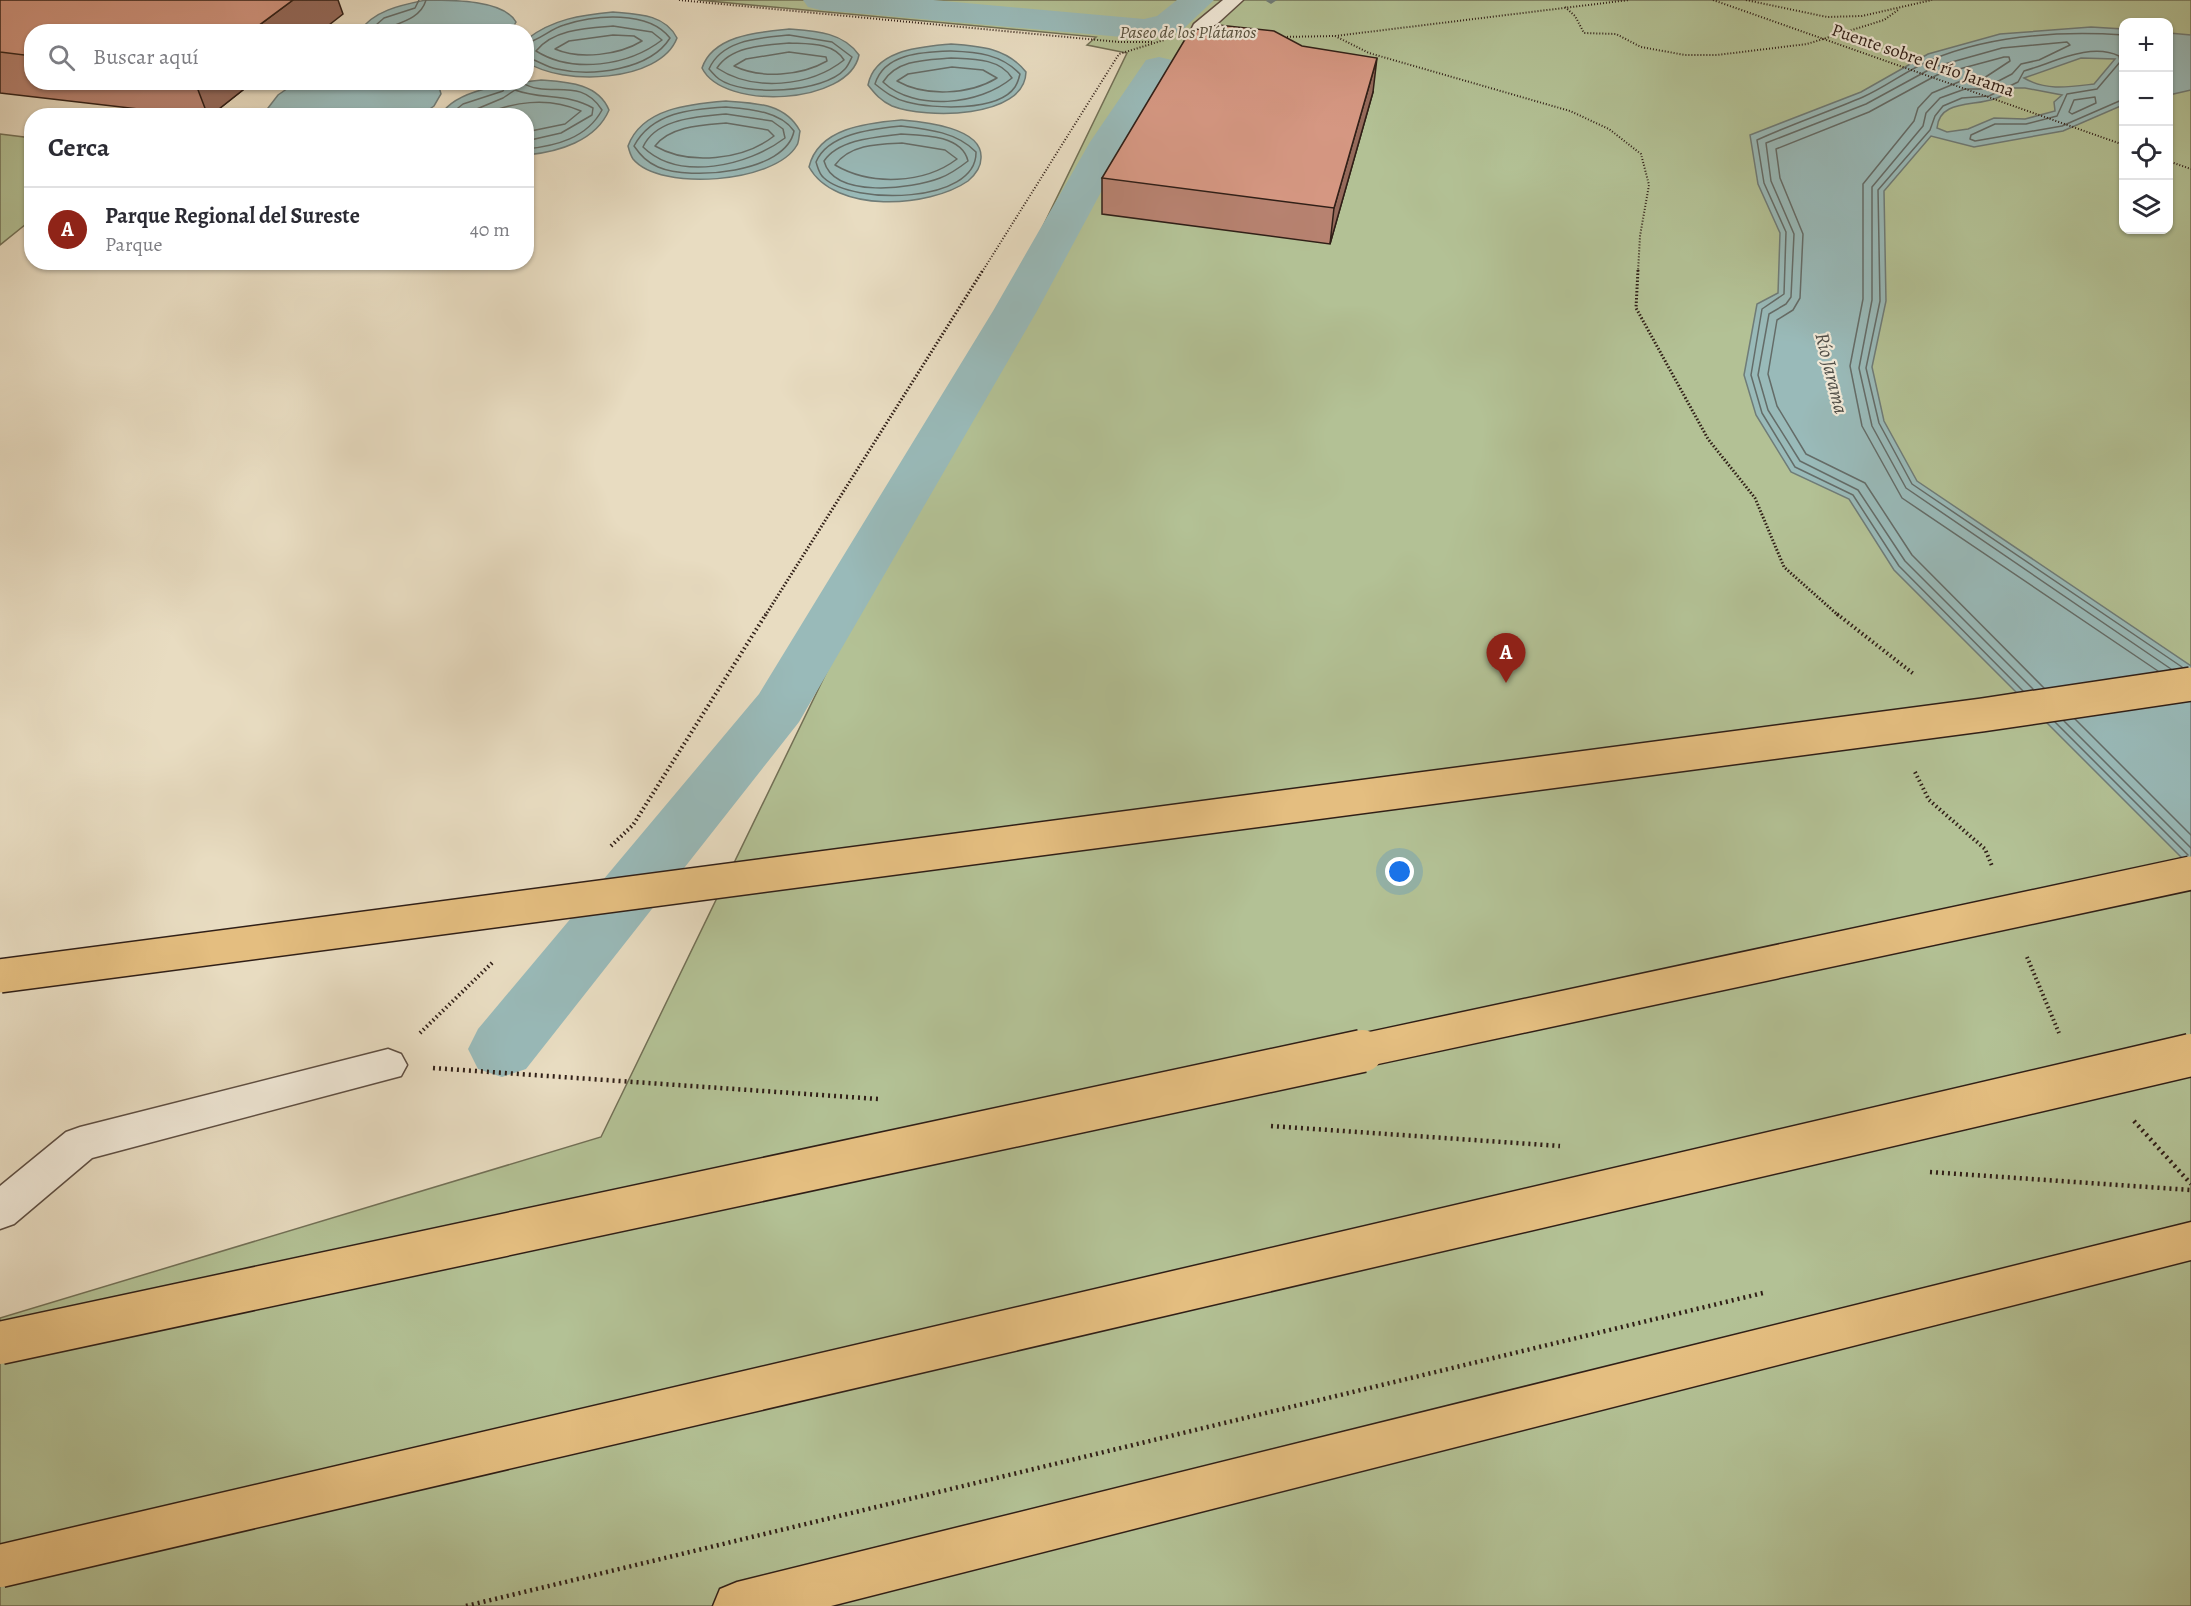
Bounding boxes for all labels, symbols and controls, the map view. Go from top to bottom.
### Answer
street label: Puente sobre el río Jarama [1829,17,2018,103]
map controls [2119,18,2173,234]
button: + [2119,18,2173,72]
park label: Paseo de los Plátanos [1120,20,1256,44]
search box [24,24,534,90]
icon: search [45,41,78,74]
text: Buscar aquí [93,42,199,72]
button: − [2119,72,2173,126]
button: locate [2119,126,2173,180]
text: Cerca [48,130,110,165]
button: layers [2119,180,2173,234]
text: Parque Regional del Sureste [105,201,360,231]
text: A [61,216,74,243]
text: 40 m [470,216,510,243]
text: Parque [105,231,163,258]
water label: Río Jarama [1808,330,1855,417]
pin: A [1486,634,1526,683]
your location [1385,857,1414,886]

